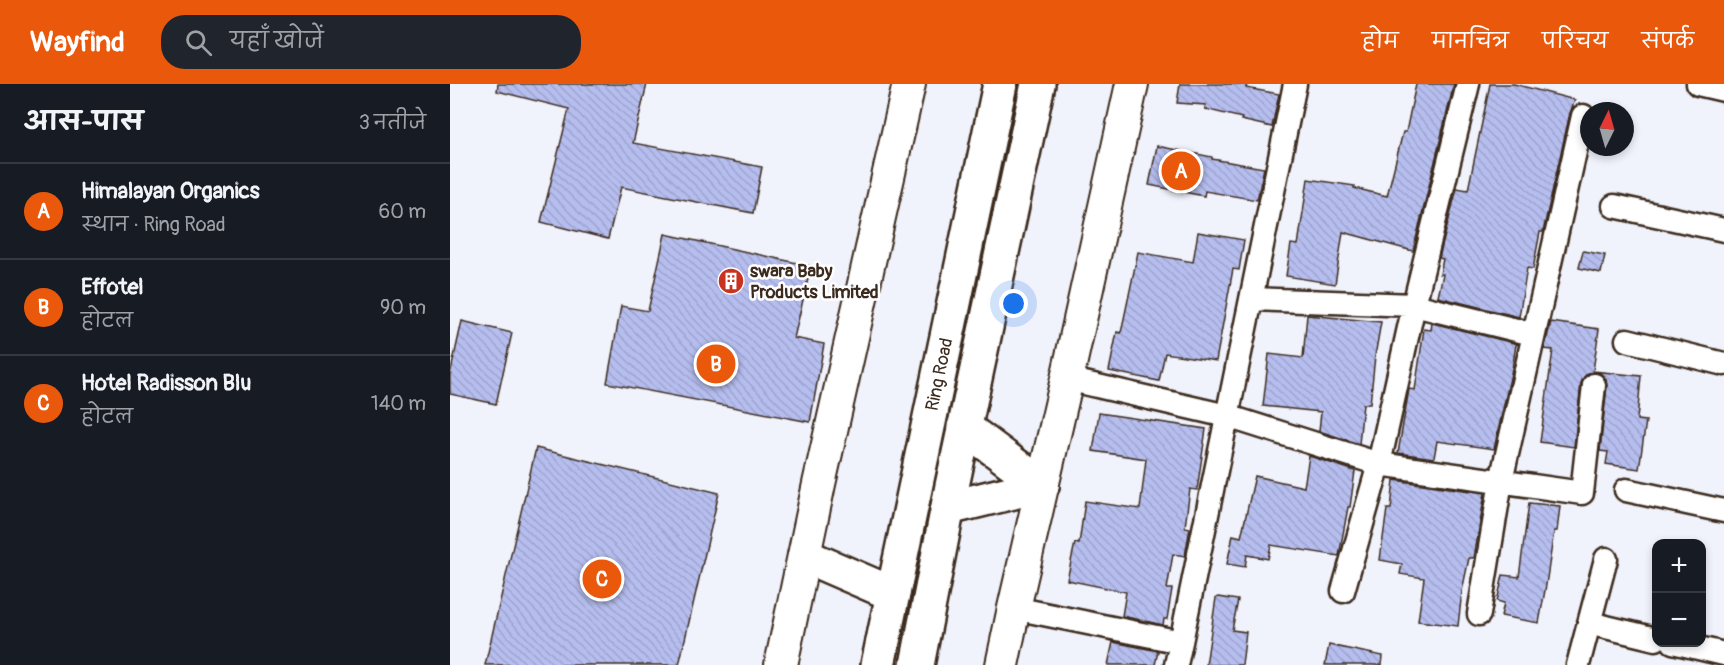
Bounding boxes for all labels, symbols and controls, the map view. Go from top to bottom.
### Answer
search box [161,15,581,69]
text: Wayfind [30,25,125,60]
icon: search [182,26,215,59]
text: यहाँ खोजें [230,27,324,55]
text: होम [1362,28,1399,55]
text: मानचित्र [1432,28,1509,55]
text: परिचय [1542,28,1608,55]
text: संपर्क [1641,28,1694,55]
north arrow [1580,102,1634,156]
text: आस-पास [24,106,143,138]
text: 3 नतीजे [359,110,426,135]
pin: A [1162,148,1200,194]
text: Himalayan Organics [81,177,260,205]
text: A [37,199,50,224]
text: 60 m [379,199,426,224]
text: स्थान · Ring Road [81,212,226,237]
place label: swara Baby Products Limited [750,260,879,304]
building icon: swara Baby Products Limited [716,266,746,296]
text: Effotel [81,273,144,301]
your location [999,289,1028,318]
text: B [38,295,49,320]
text: 90 m [380,295,426,320]
text: होटल [81,308,133,333]
street label: Ring Road [921,336,958,413]
pin: B [696,342,736,386]
text: Hotel Radisson Blu [81,369,251,397]
text: C [37,391,50,416]
text: 140 m [371,391,426,416]
text: होटल [81,404,133,429]
map controls [1652,539,1706,647]
button: + [1652,539,1706,593]
pin: C [582,556,622,602]
button: − [1652,593,1706,647]

